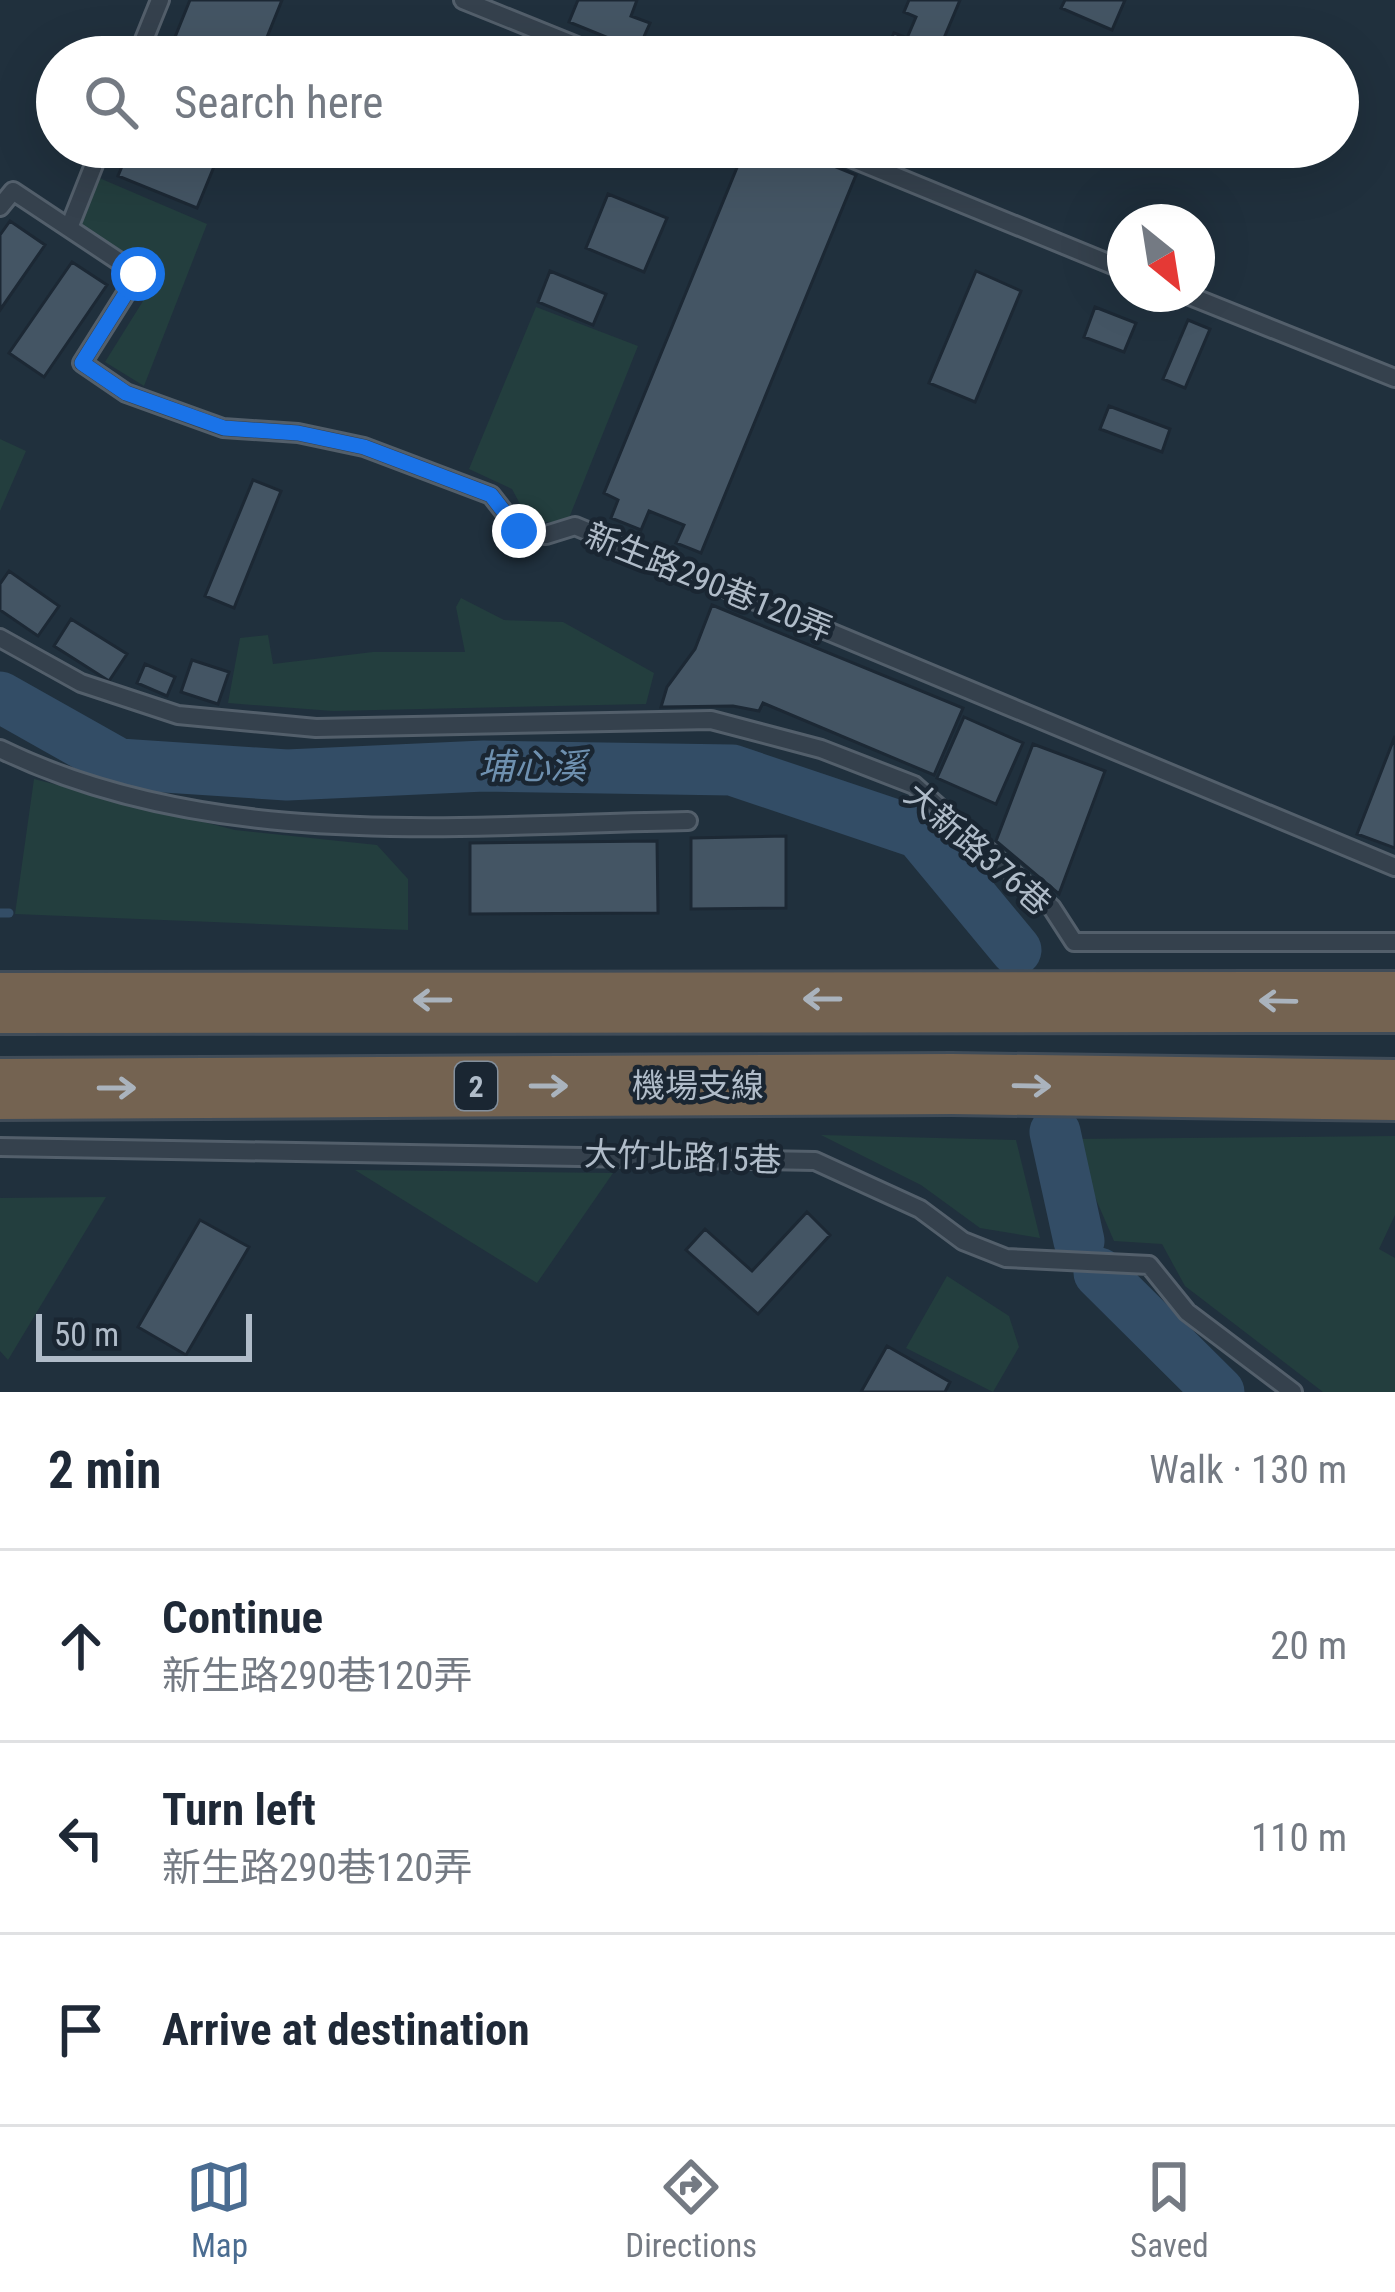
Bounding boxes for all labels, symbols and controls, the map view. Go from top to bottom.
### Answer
search box [36,36,1359,168]
icon: search [78,69,144,135]
text: Search here [174,76,383,129]
north arrow [1107,204,1215,312]
route start [111,247,165,301]
route end [492,504,546,558]
street label: 新生路290巷120弄 [580,515,838,649]
water label: 埔心溪 [478,746,591,788]
street label: 大新路376巷 [897,775,1059,923]
one-way arrow [803,988,842,1010]
one-way arrow [413,989,452,1011]
one-way arrow [1259,989,1298,1012]
road number: 2 [455,1062,497,1110]
street label: 機場支線 [632,1066,764,1105]
one-way arrow [1012,1074,1051,1097]
one-way arrow [529,1075,568,1097]
one-way arrow [97,1077,136,1099]
street label: 大竹北路15巷 [584,1134,782,1180]
scale bar [36,1308,252,1361]
text: 50 m [54,1315,119,1354]
text: 2 min [48,1441,161,1500]
text: Walk · 130 m [1149,1447,1347,1493]
text: Continue [162,1591,323,1644]
icon: ahead [48,1613,114,1679]
text: 20 m [1270,1623,1347,1669]
text: 新生路290巷120弄 [162,1653,473,1699]
text: Turn left [162,1783,316,1836]
icon: left [48,1805,114,1871]
text: 110 m [1251,1815,1347,1861]
text: 新生路290巷120弄 [162,1845,473,1891]
icon: arrive [48,1997,114,2063]
text: Arrive at destination [162,2003,530,2056]
tab: Map [186,2154,252,2265]
tab: Directions [625,2154,757,2265]
tab: Saved [1130,2154,1209,2265]

